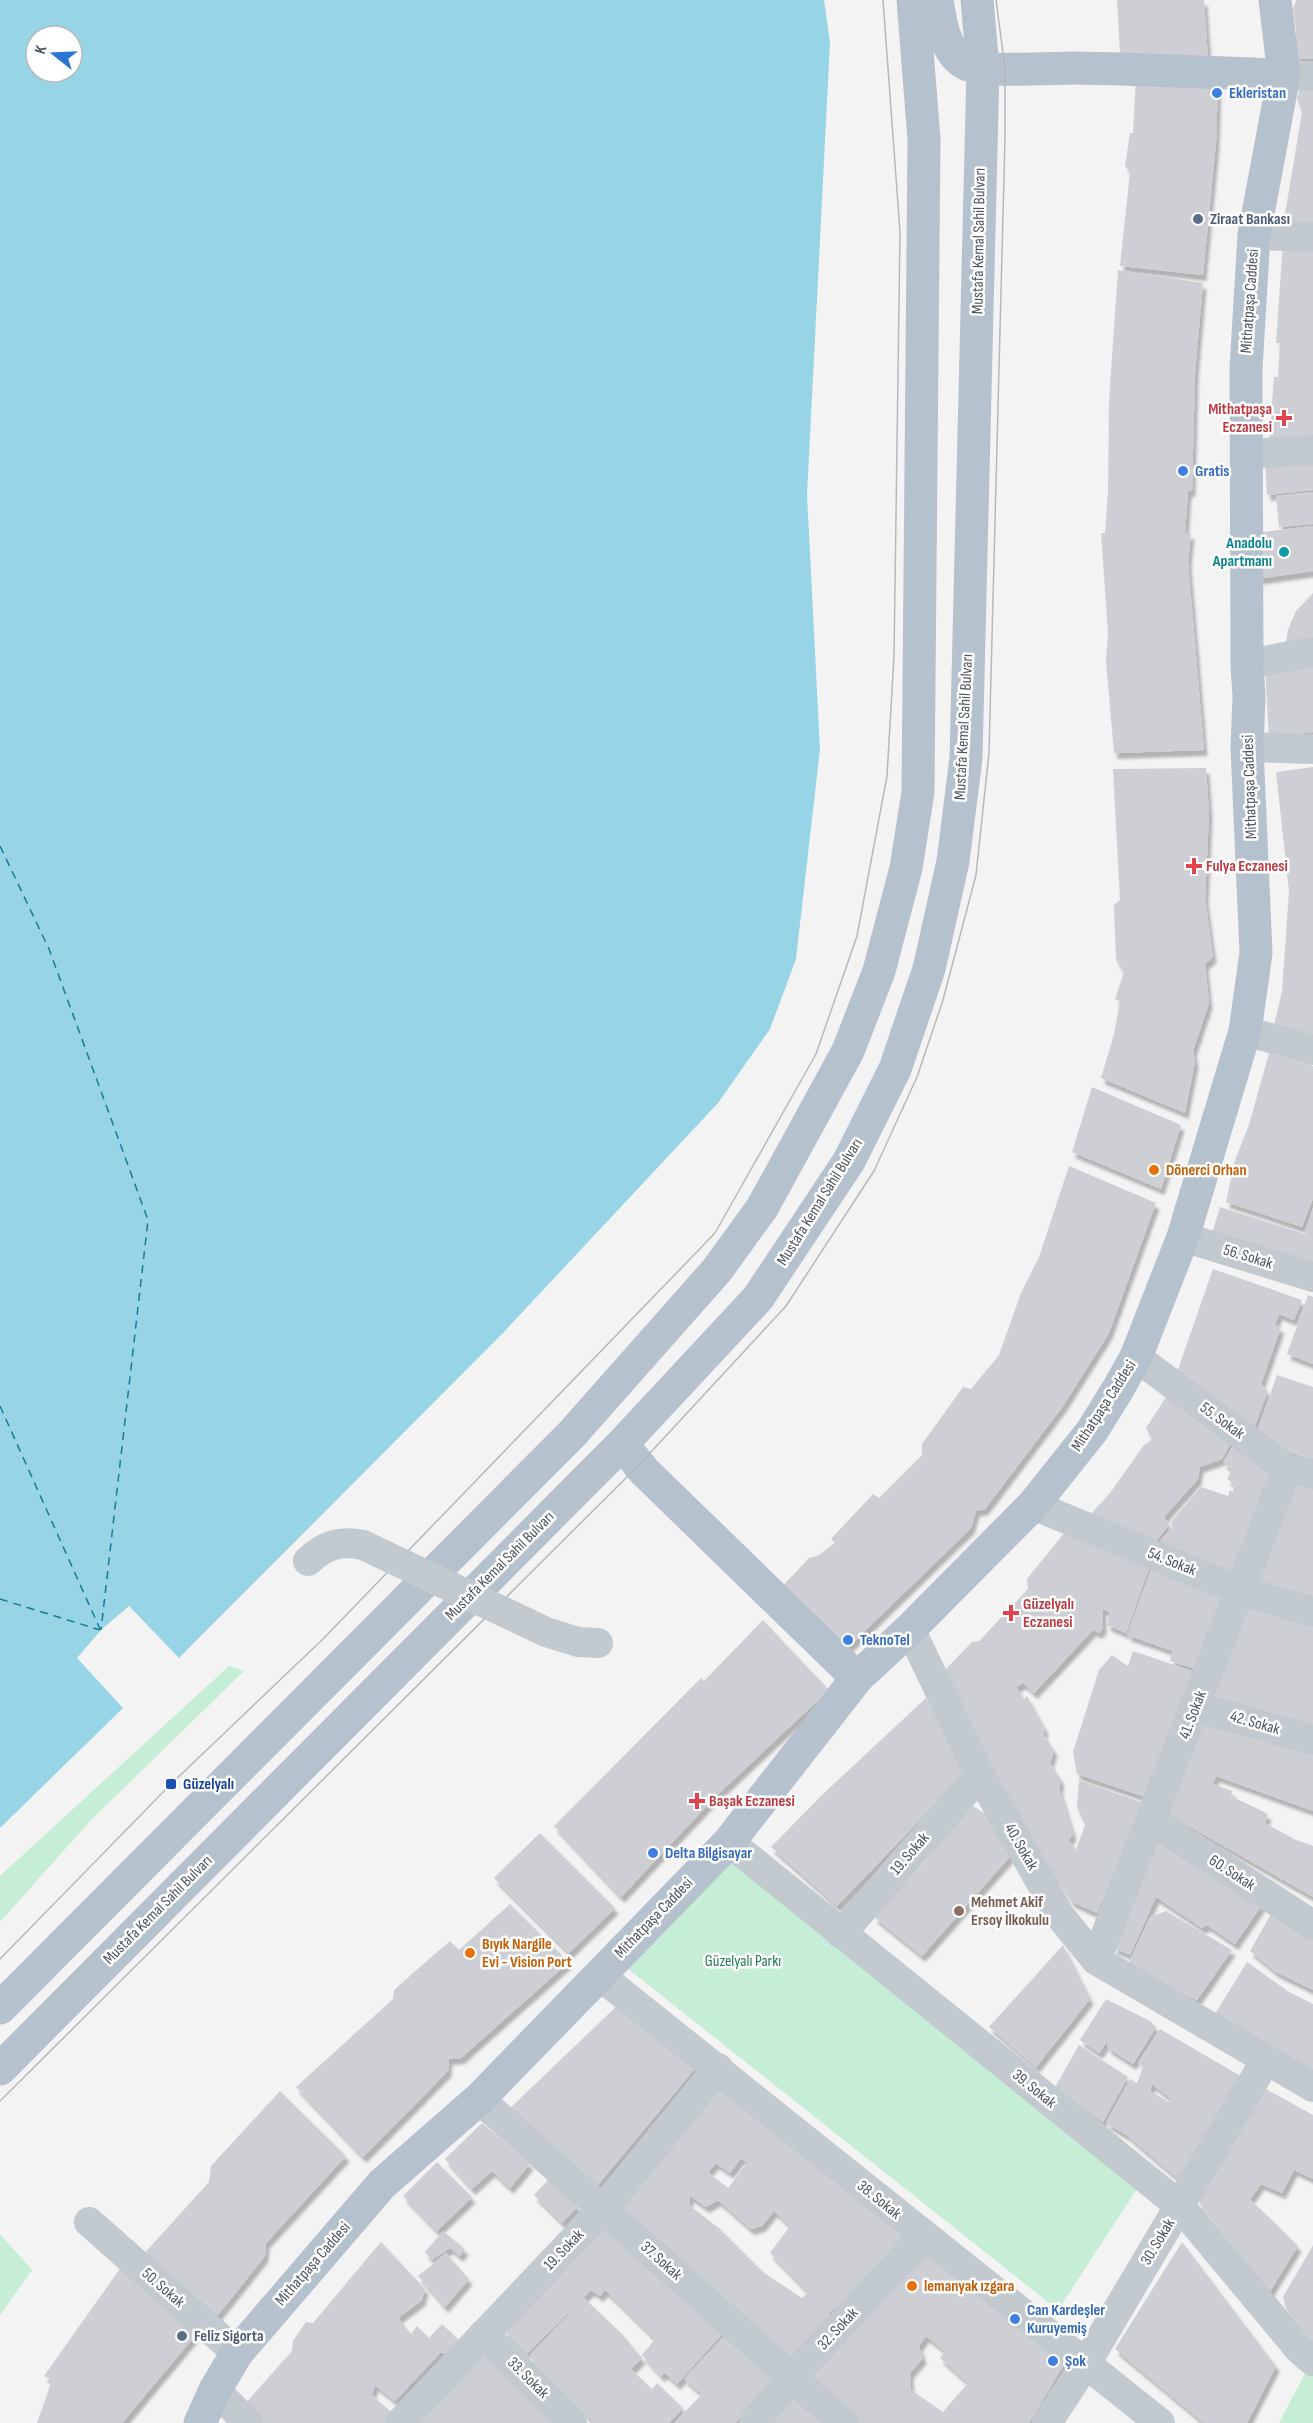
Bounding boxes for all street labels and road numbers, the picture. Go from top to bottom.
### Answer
street label: Mustafa Kemal Sahil Bulvarı [968,168,990,314]
street label: Mithatpaşa Caddesi [1237,248,1263,354]
street label: Mustafa Kemal Sahil Bulvarı [951,653,977,801]
street label: Mithatpaşa Caddesi [1239,734,1261,840]
street label: Mustafa Kemal Sahil Bulvarı [773,1135,867,1269]
street label: 56. Sokak [1221,1241,1275,1273]
street label: Mithatpaşa Caddesi [1068,1357,1140,1455]
street label: 55. Sokak [1196,1399,1248,1443]
street label: Mustafa Kemal Sahil Bulvarı [442,1508,558,1624]
street label: 54. Sokak [1145,1544,1199,1580]
street label: 41. Sokak [1175,1688,1211,1742]
street label: 42. Sokak [1228,1707,1282,1739]
street label: 40. Sokak [1000,1820,1042,1874]
street label: 19. Sokak [887,1829,933,1879]
street label: 60. Sokak [1205,1851,1259,1895]
street label: Mustafa Kemal Sahil Bulvarı [100,1852,216,1968]
street label: Mithatpaşa Caddesi [611,1874,697,1962]
street label: 39. Sokak [1008,2066,1060,2112]
street label: 38. Sokak [853,2177,905,2223]
street label: 30. Sokak [1137,2215,1179,2269]
street label: Mithatpaşa Caddesi [272,2218,354,2310]
street label: 19. Sokak [540,2226,588,2274]
street label: 37. Sokak [636,2238,686,2284]
street label: 50. Sokak [138,2264,188,2312]
street label: 32. Sokak [814,2304,862,2354]
street label: 33. Sokak [503,2353,553,2403]

